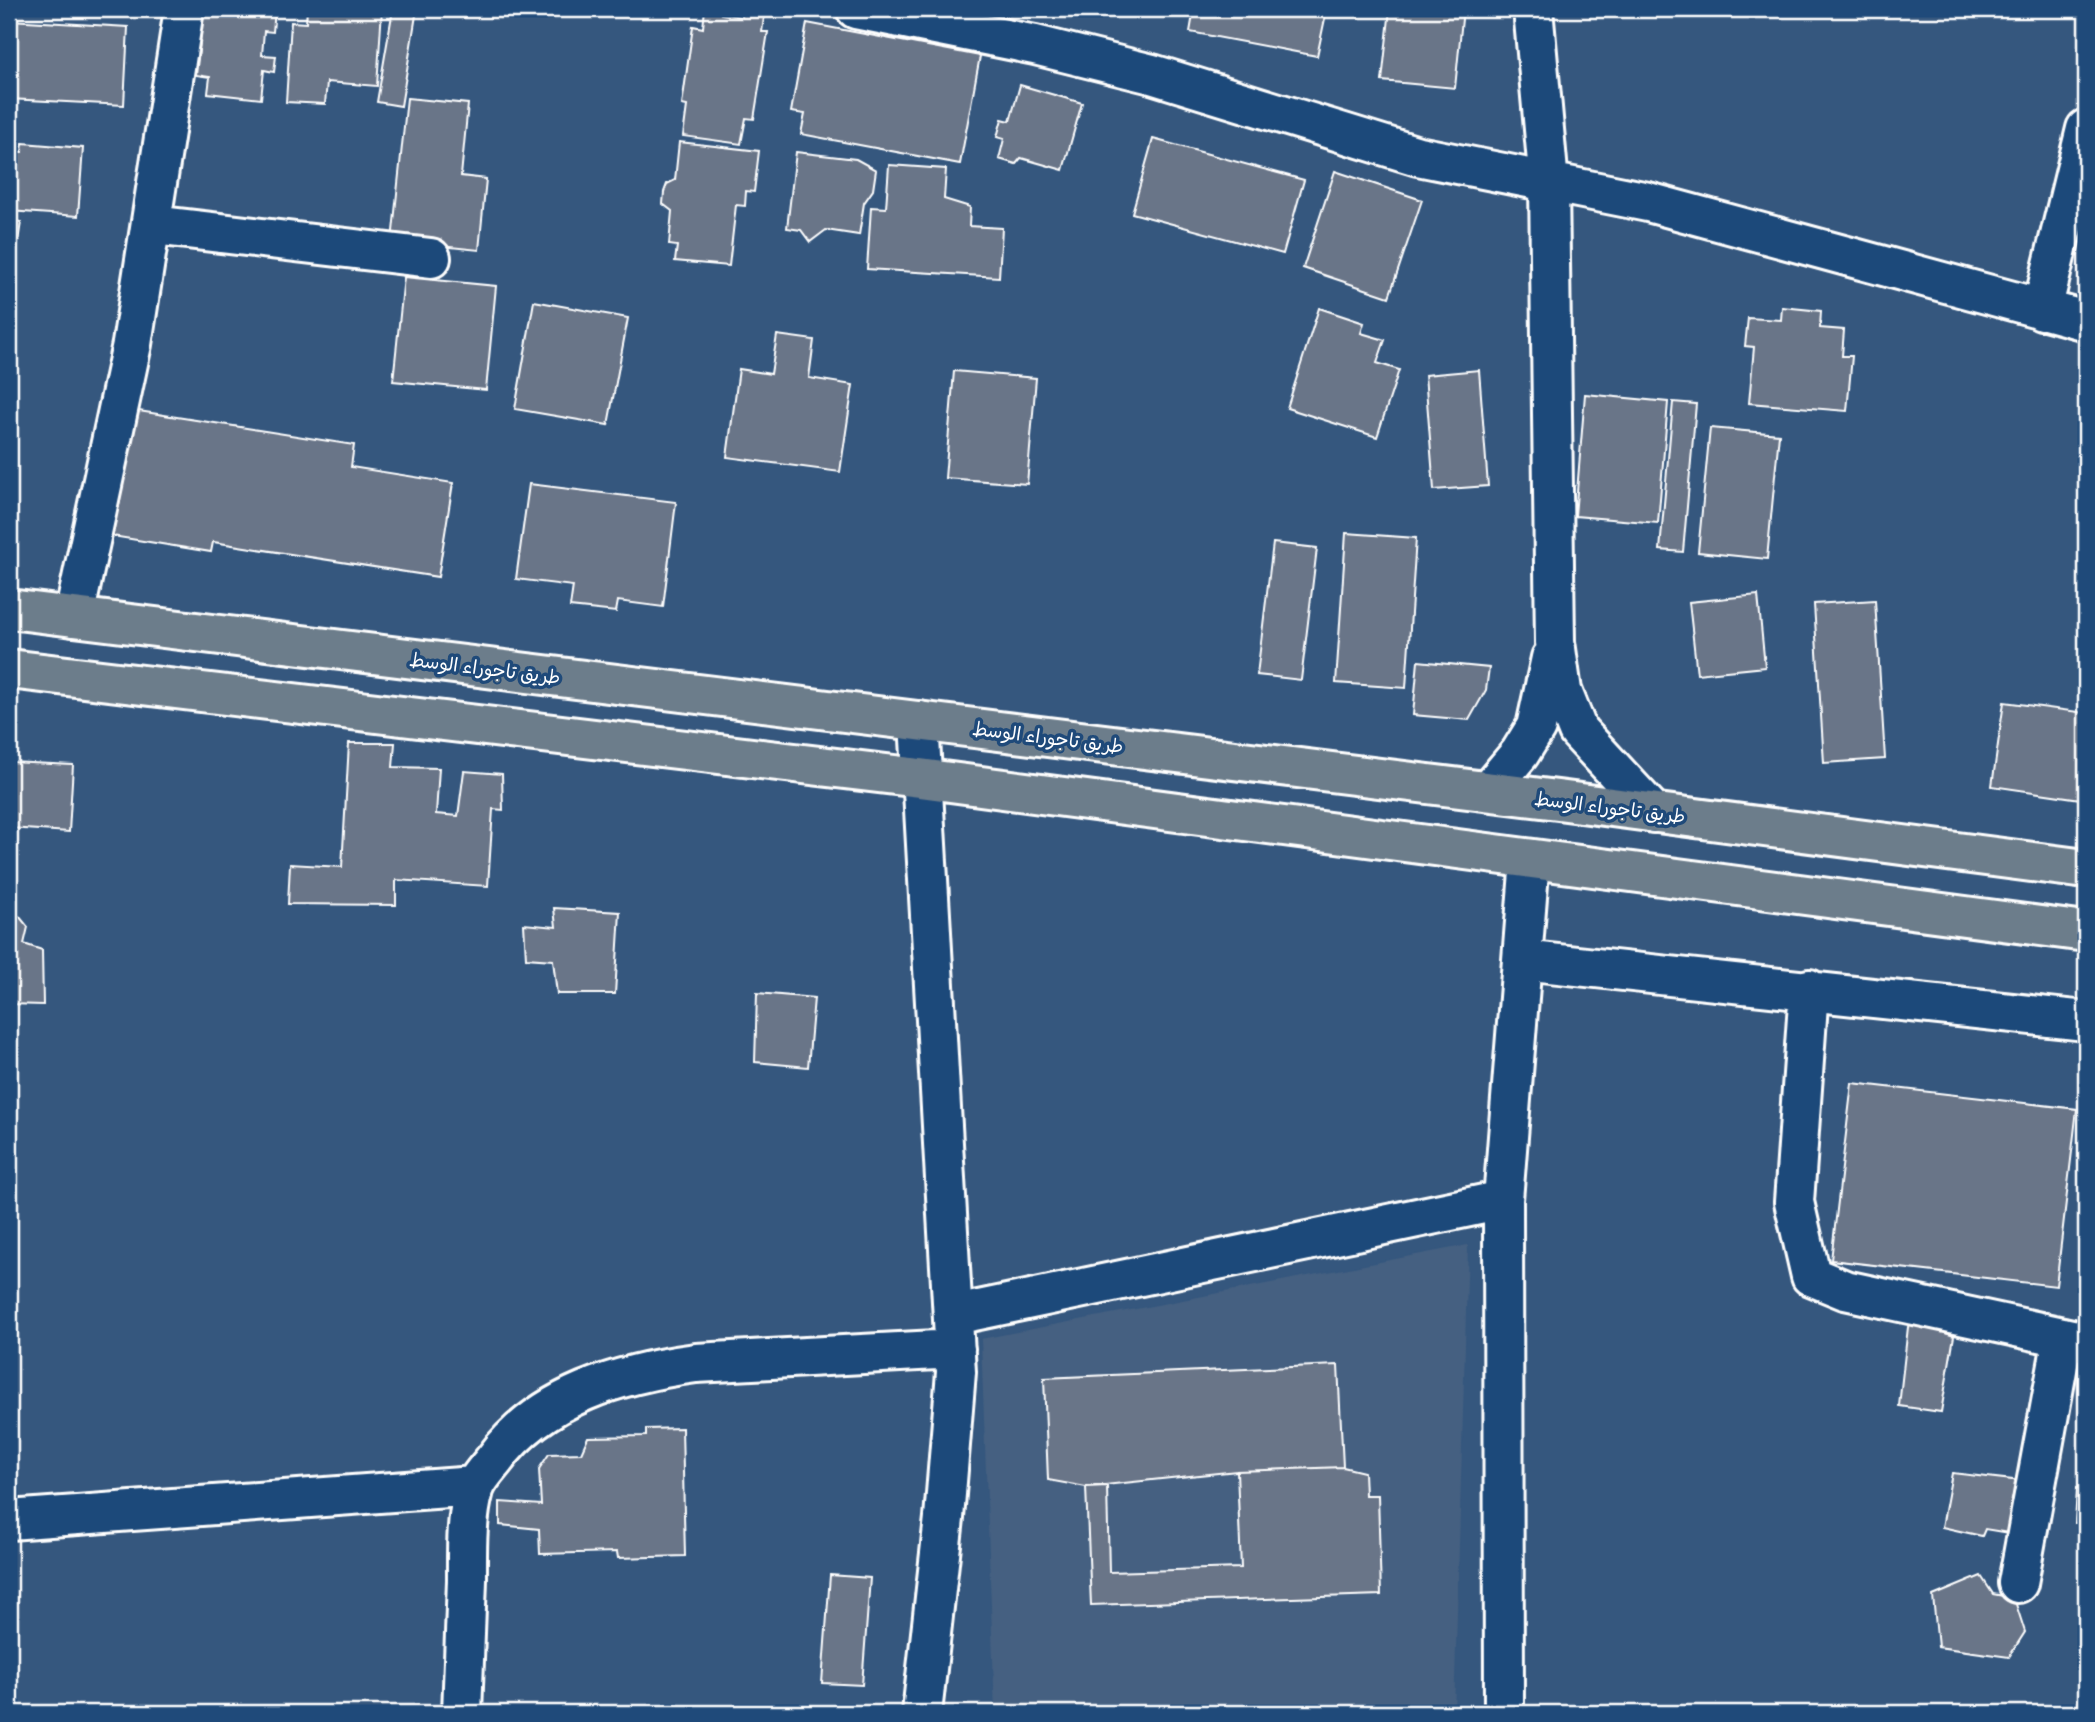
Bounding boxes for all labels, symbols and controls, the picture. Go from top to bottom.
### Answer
street label: طريق تاجوراء الوسط [408,646,562,690]
street label: طريق تاجوراء الوسط [971,715,1125,759]
street label: طريق تاجوراء الوسط [1533,785,1687,829]

